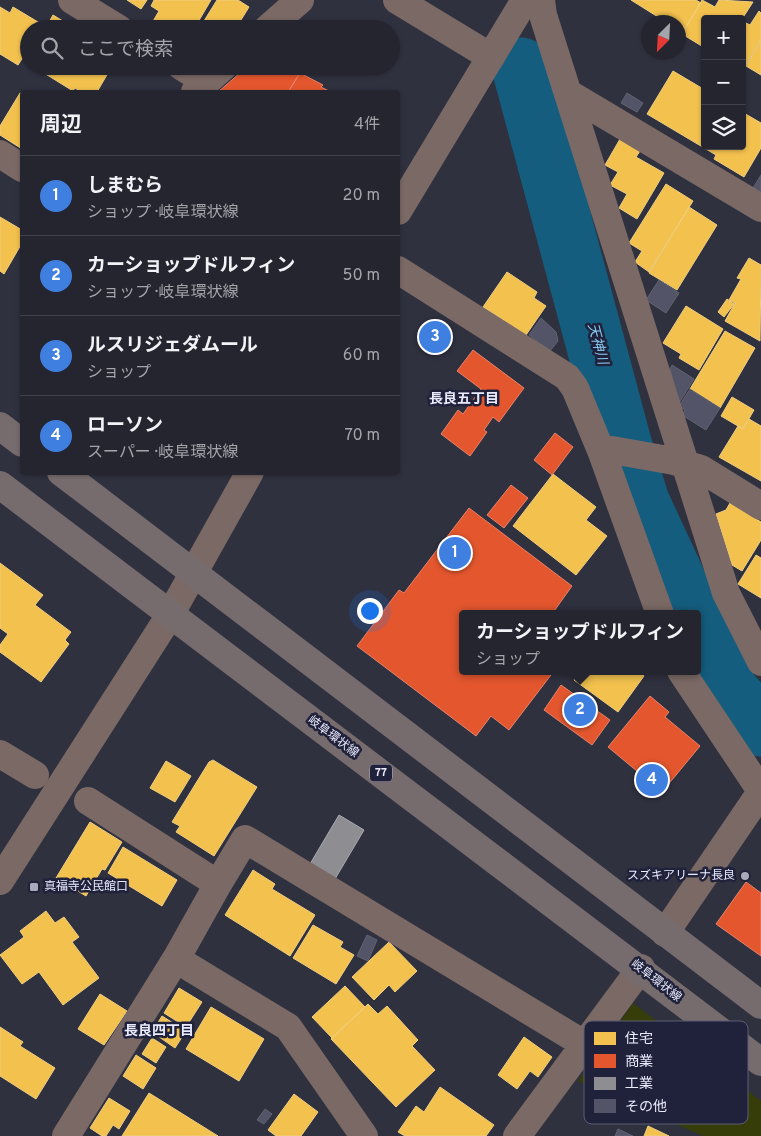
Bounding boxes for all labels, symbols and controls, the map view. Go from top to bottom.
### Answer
north arrow [641,15,686,60]
map controls [701,15,746,150]
button: + [701,15,746,60]
search box [20,20,400,75]
icon: search [38,34,66,62]
text: ここで検索 [78,38,173,62]
button: − [701,60,746,105]
button: layers [701,105,746,150]
text: 周辺 [40,112,82,139]
text: 4件 [354,115,380,135]
text: しまむら [87,174,163,198]
text: 1 [53,186,59,206]
text: 20 m [343,186,380,206]
text: ショップ · 岐阜環状線 [87,203,239,223]
text: カーショップドルフィン [87,254,295,278]
text: 2 [51,266,61,286]
text: 50 m [343,266,380,286]
text: ショップ · 岐阜環状線 [87,283,239,303]
pin: 3 [419,318,451,356]
water label: 天神川 [583,322,611,368]
text: ルスリジェダムール [87,334,258,358]
text: 3 [51,346,61,366]
text: 60 m [343,346,380,366]
text: ショップ [87,363,151,383]
district label: 長良五丁目 [429,391,499,408]
text: ローソン [87,414,163,438]
text: 4 [51,426,61,446]
text: 70 m [345,426,380,446]
text: スーパー · 岐阜環状線 [87,443,238,463]
pin: 1 [439,534,471,572]
your location [357,598,383,624]
popup [459,610,701,675]
text: カーショップドルフィン [476,621,684,645]
text: ショップ [476,650,540,670]
pin: 2 [564,691,596,729]
street label: 岐阜環状線 [304,713,362,761]
pin: 4 [636,761,668,799]
road number: 77 [370,764,392,781]
place label: スズキアリーナ長良 [627,868,735,884]
marker: スズキアリーナ長良 [739,870,751,882]
place label: 真福寺公民館口 [44,879,128,895]
marker: 真福寺公民館口 [28,881,40,893]
street label: 岐阜環状線 [627,956,685,1006]
legend [584,1021,748,1124]
district label: 長良四丁目 [124,1023,194,1040]
text: 住宅 [625,1031,653,1048]
text: 商業 [625,1054,653,1071]
text: 工業 [625,1076,653,1093]
text: その他 [625,1099,667,1116]

